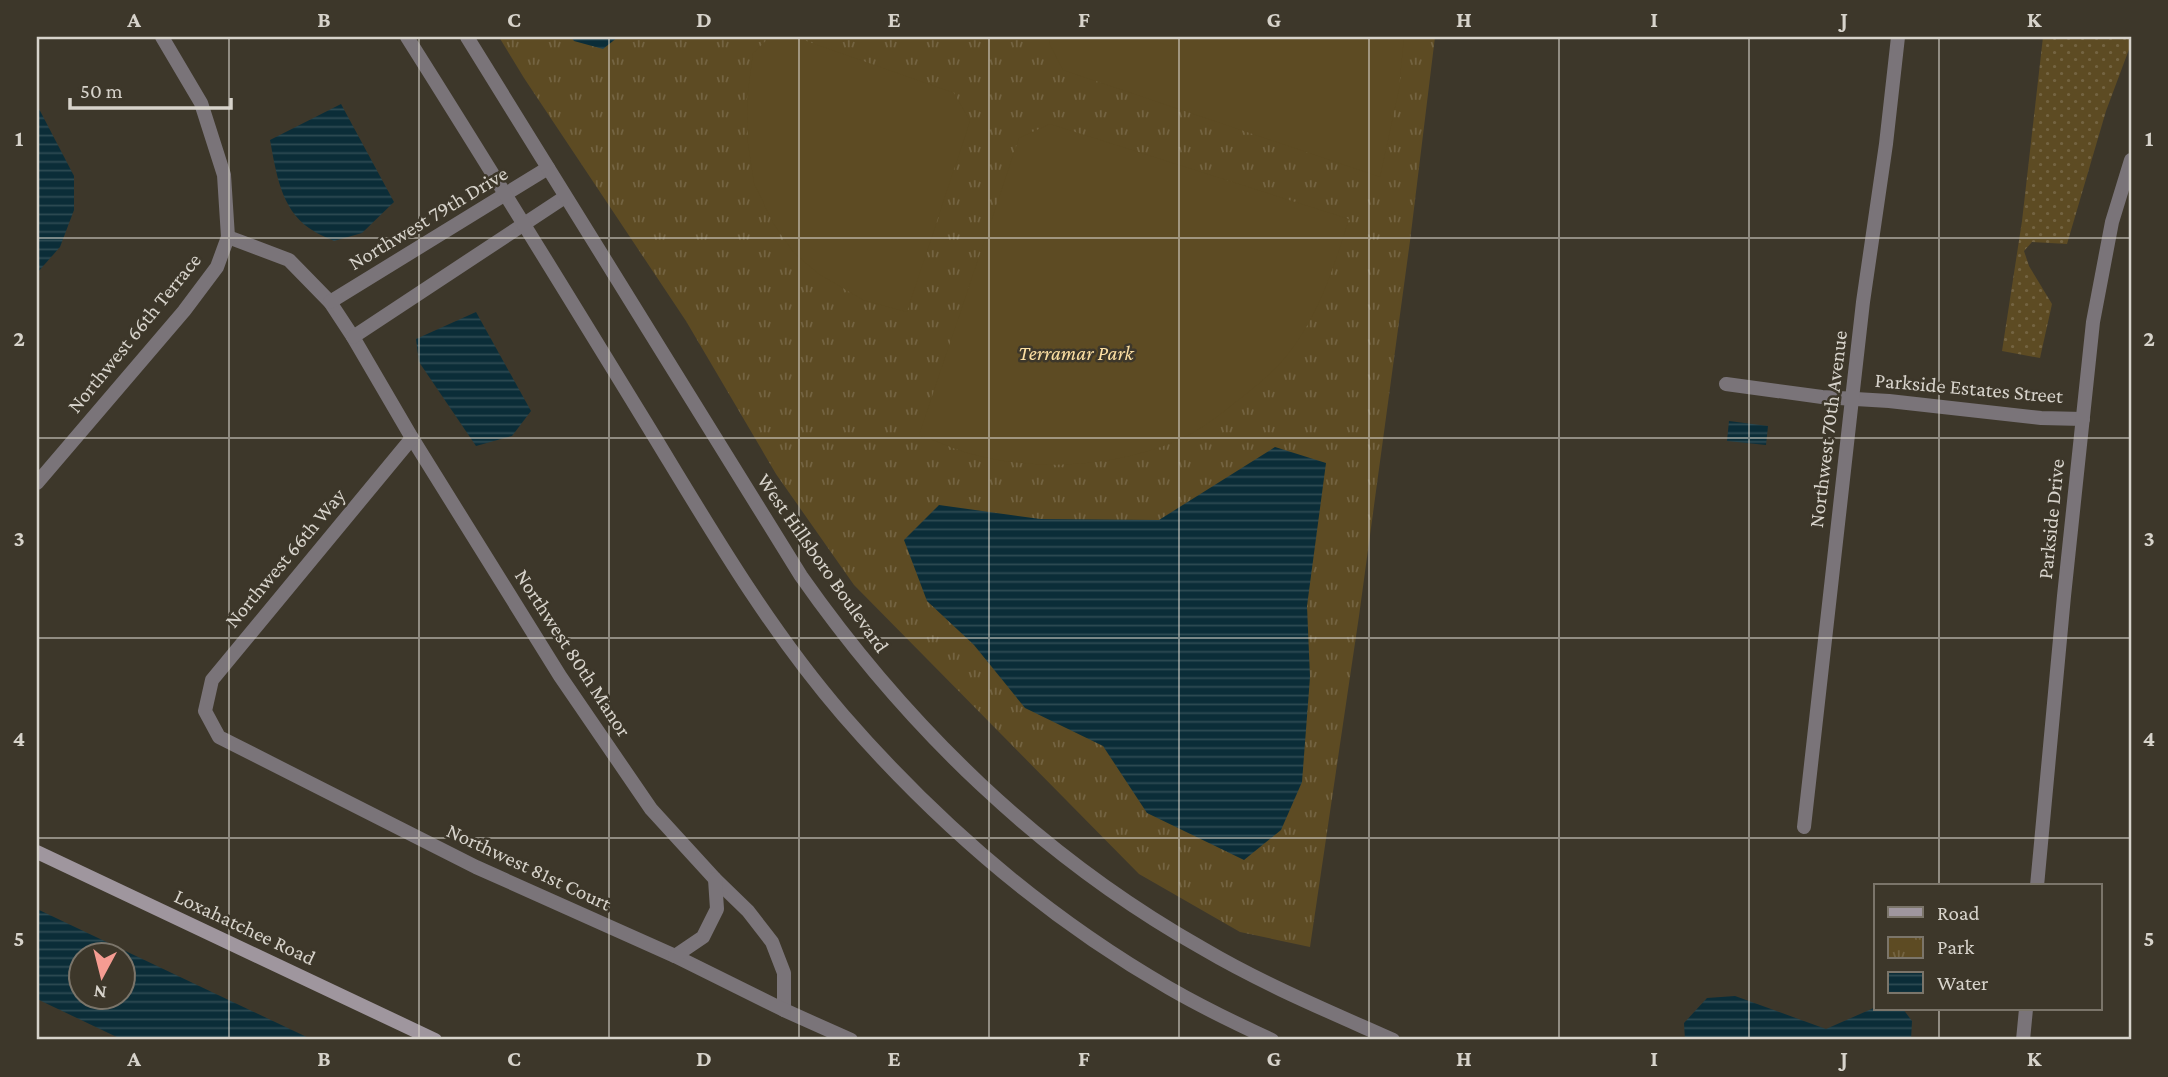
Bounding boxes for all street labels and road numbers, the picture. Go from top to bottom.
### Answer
street label: Northwest 79th Drive [344,161,512,275]
street label: Northwest 66th Terrace [62,248,206,418]
street label: Northwest 70th Avenue [1804,329,1852,529]
street label: Parkside Estates Street [1874,368,2065,408]
street label: Parkside Drive [2033,458,2069,580]
street label: West Hillsboro Boulevard [752,469,894,657]
street label: Northwest 66th Way [220,483,350,633]
street label: Northwest 80th Manor [510,565,636,742]
street label: Northwest 81st Court [443,818,616,916]
street label: Loxahatchee Road [171,884,319,970]

